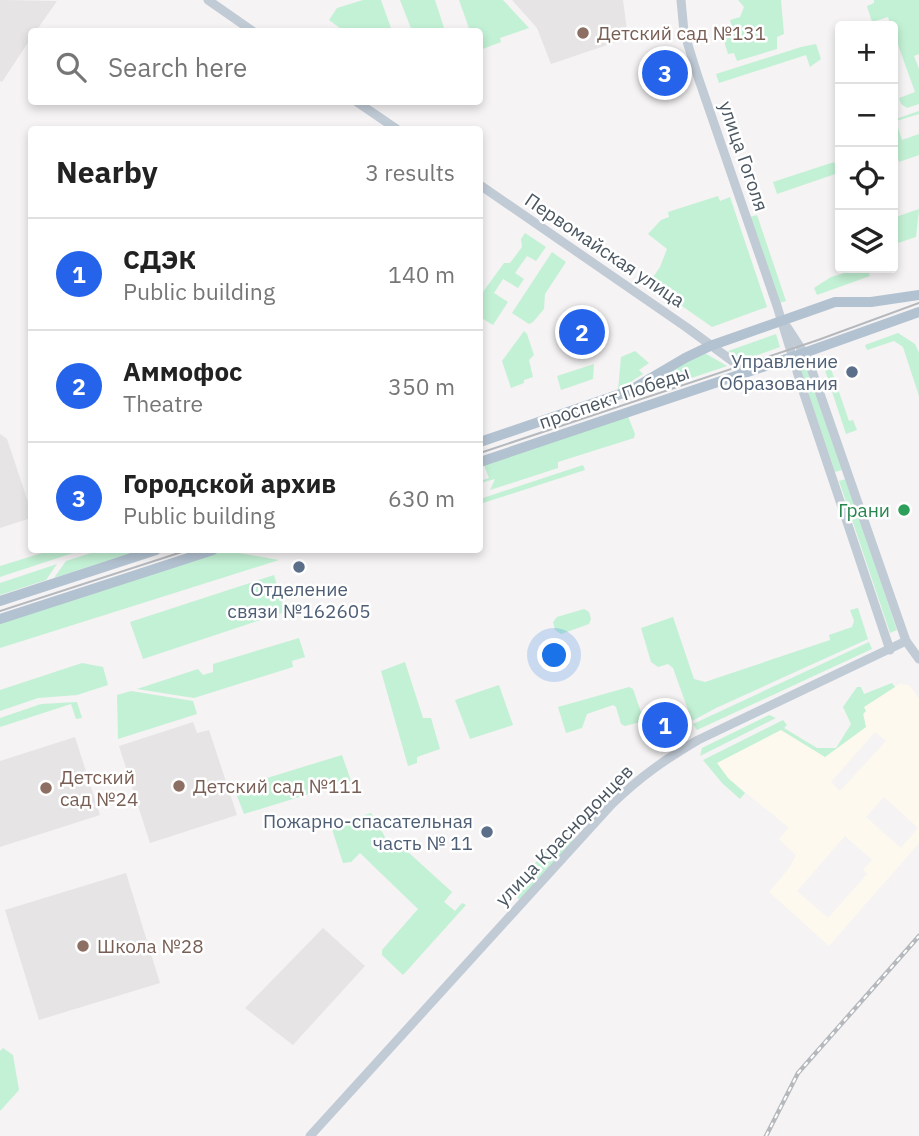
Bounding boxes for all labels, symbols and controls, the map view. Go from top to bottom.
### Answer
place label: Детский сад №131 [597,21,766,45]
map controls [835,21,898,273]
button: + [835,21,898,84]
marker: Детский сад №131 [575,25,591,41]
search box [28,28,483,105]
pin: 3 [642,47,688,99]
icon: search [52,48,90,86]
text: Search here [108,50,247,84]
button: − [835,84,898,147]
street label: улица Гоголя [714,98,774,214]
button: locate [835,147,898,210]
text: Nearby [56,152,158,191]
text: 3 results [365,157,455,187]
street label: Первомайская улица [521,188,689,312]
button: layers [835,210,898,273]
text: СДЭК [123,242,196,276]
text: 1 [72,259,86,289]
text: 140 m [388,259,455,289]
text: Public building [123,276,275,306]
pin: 2 [559,306,605,358]
place label: Управление Образования [719,349,838,395]
text: Аммофос [123,354,243,388]
street label: проспект Победы [536,360,692,434]
marker: Управление Образования [844,364,860,380]
text: 2 [72,371,86,401]
text: 350 m [388,371,455,401]
text: Theatre [123,388,203,418]
text: Городской архив [123,466,336,500]
text: 3 [72,483,86,513]
text: 630 m [388,483,455,513]
place label: Грани [838,498,890,522]
text: Public building [123,500,275,530]
marker: Грани [896,502,912,518]
marker: Отделение связи №162605 [291,559,307,575]
place label: Отделение связи №162605 [227,577,371,623]
your location [537,638,571,672]
pin: 1 [642,699,688,751]
street label: улица Краснодонцев [490,759,638,911]
place label: Детский сад №24 [60,765,138,811]
place label: Детский сад №111 [193,774,362,798]
marker: Детский сад №111 [171,778,187,794]
marker: Детский сад №24 [38,780,54,796]
place label: Пожарно-спасательная часть № 11 [263,809,473,855]
marker: Пожарно-спасательная часть № 11 [479,824,495,840]
place label: Школа №28 [97,934,204,958]
marker: Школа №28 [75,938,91,954]

